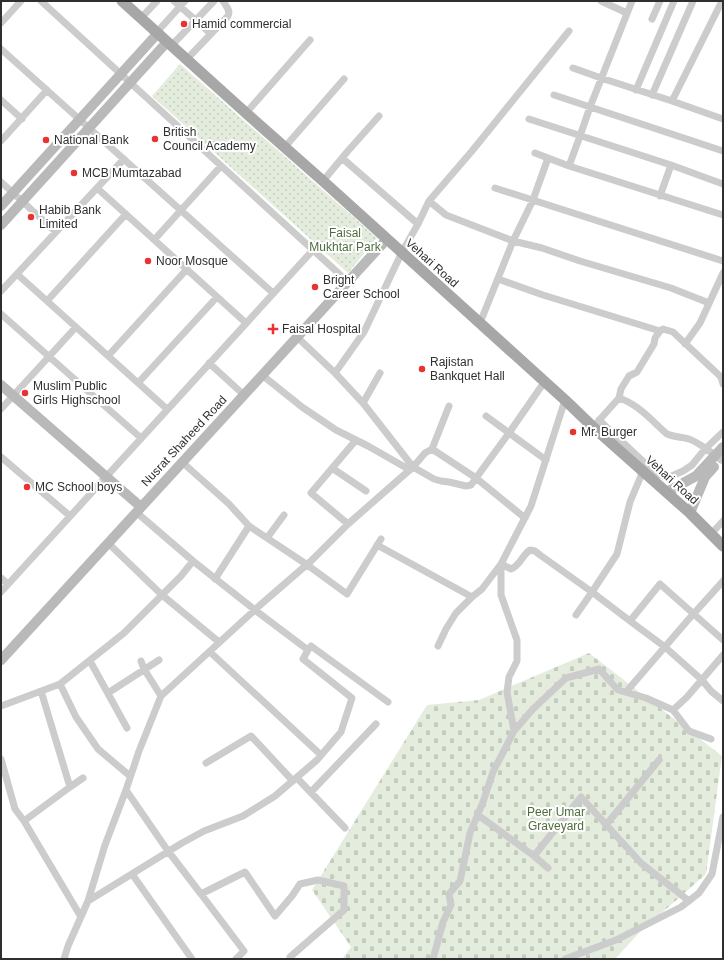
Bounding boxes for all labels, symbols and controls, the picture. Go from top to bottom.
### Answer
place label: Hamid commercial [192,17,291,31]
marker: Hamid commercial [179,19,189,29]
place label: British Council Academy [163,125,256,153]
place label: National Bank [54,133,130,147]
marker: British Council Academy [150,134,160,144]
marker: National Bank [41,135,51,145]
place label: MCB Mumtazabad [82,166,181,180]
marker: MCB Mumtazabad [69,168,79,178]
place label: Habib Bank Limited [39,203,102,231]
marker: Habib Bank Limited [26,212,36,222]
park label: Faisal Mukhtar Park [309,226,382,254]
street label: Vehari Road [403,236,461,290]
place label: Noor Mosque [156,254,228,268]
marker: Noor Mosque [143,256,153,266]
place label: Bright Career School [323,273,400,301]
marker: Bright Career School [310,282,320,292]
place label: Faisal Hospital [282,322,361,336]
marker: Faisal Hospital [267,323,279,335]
place label: Rajistan Bankquet Hall [430,355,505,383]
marker: Rajistan Bankquet Hall [417,364,427,374]
place label: Muslim Public Girls Highschool [33,379,120,407]
marker: Muslim Public Girls Highschool [20,388,30,398]
street label: Nusrat Shaheed Road [138,393,230,489]
place label: Mr. Burger [581,425,637,439]
marker: Mr. Burger [568,427,578,437]
street label: Vehari Road [643,453,701,507]
place label: MC School boys [35,480,122,494]
marker: MC School boys [22,482,32,492]
park label: Peer Umar Graveyard [527,805,585,833]

